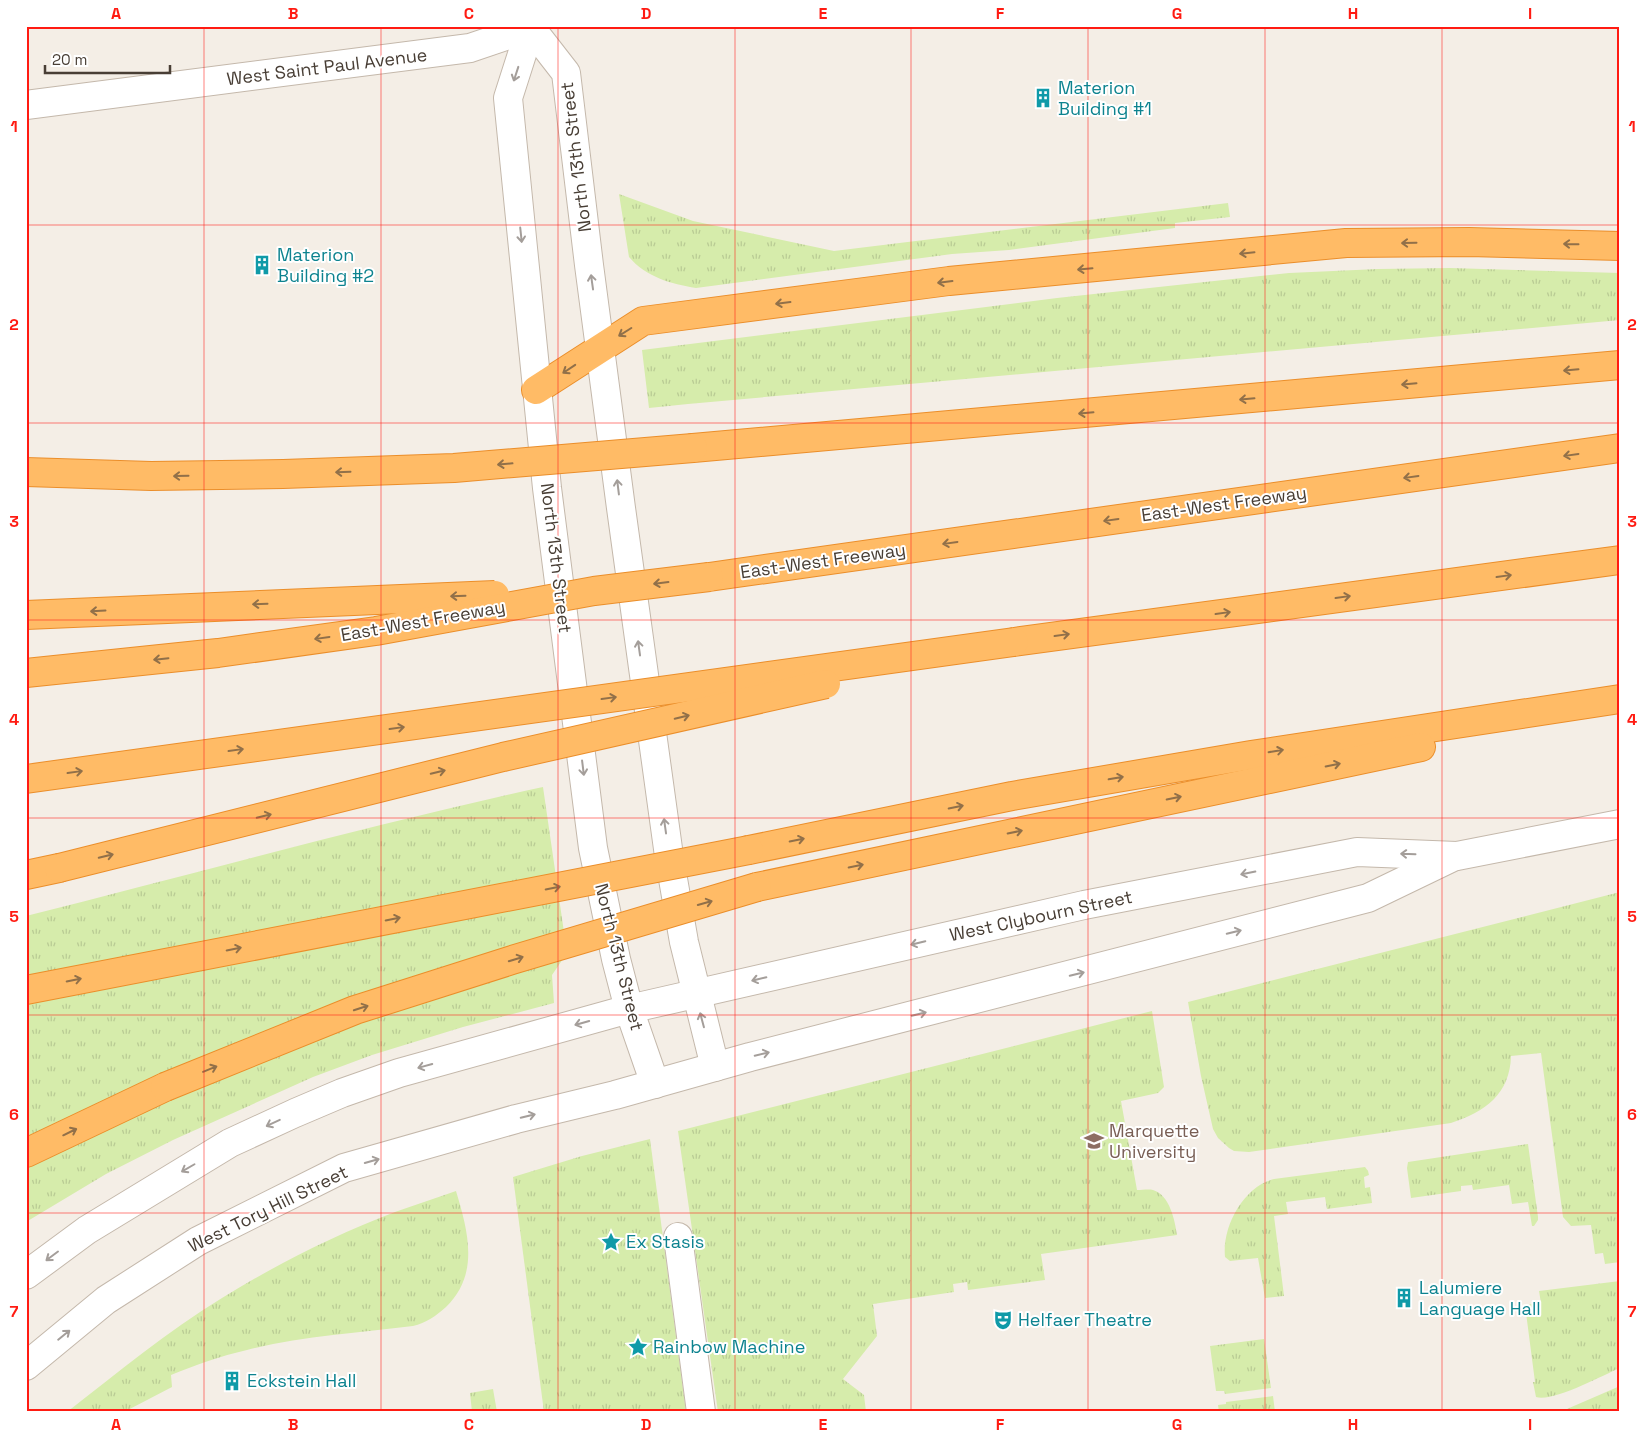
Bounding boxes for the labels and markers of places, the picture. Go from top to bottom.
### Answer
place label: Materion Building #1 [1058,76,1152,120]
building icon: Materion Building #1 [1032,87,1054,109]
place label: Materion Building #2 [277,243,374,287]
building icon: Materion Building #2 [251,254,273,276]
place label: Marquette University [1109,1119,1199,1163]
school or university icon: Marquette University [1083,1130,1105,1152]
place label: Ex Stasis [626,1230,704,1253]
place icon: Ex Stasis [600,1231,622,1253]
place label: Lalumiere Language Hall [1419,1276,1541,1320]
building icon: Lalumiere Language Hall [1393,1287,1415,1309]
place label: Helfaer Theatre [1018,1308,1152,1331]
theatre icon: Helfaer Theatre [992,1309,1014,1331]
place label: Rainbow Machine [653,1335,805,1358]
place icon: Rainbow Machine [627,1336,649,1358]
place label: Eckstein Hall [247,1369,356,1392]
building icon: Eckstein Hall [221,1370,243,1392]

